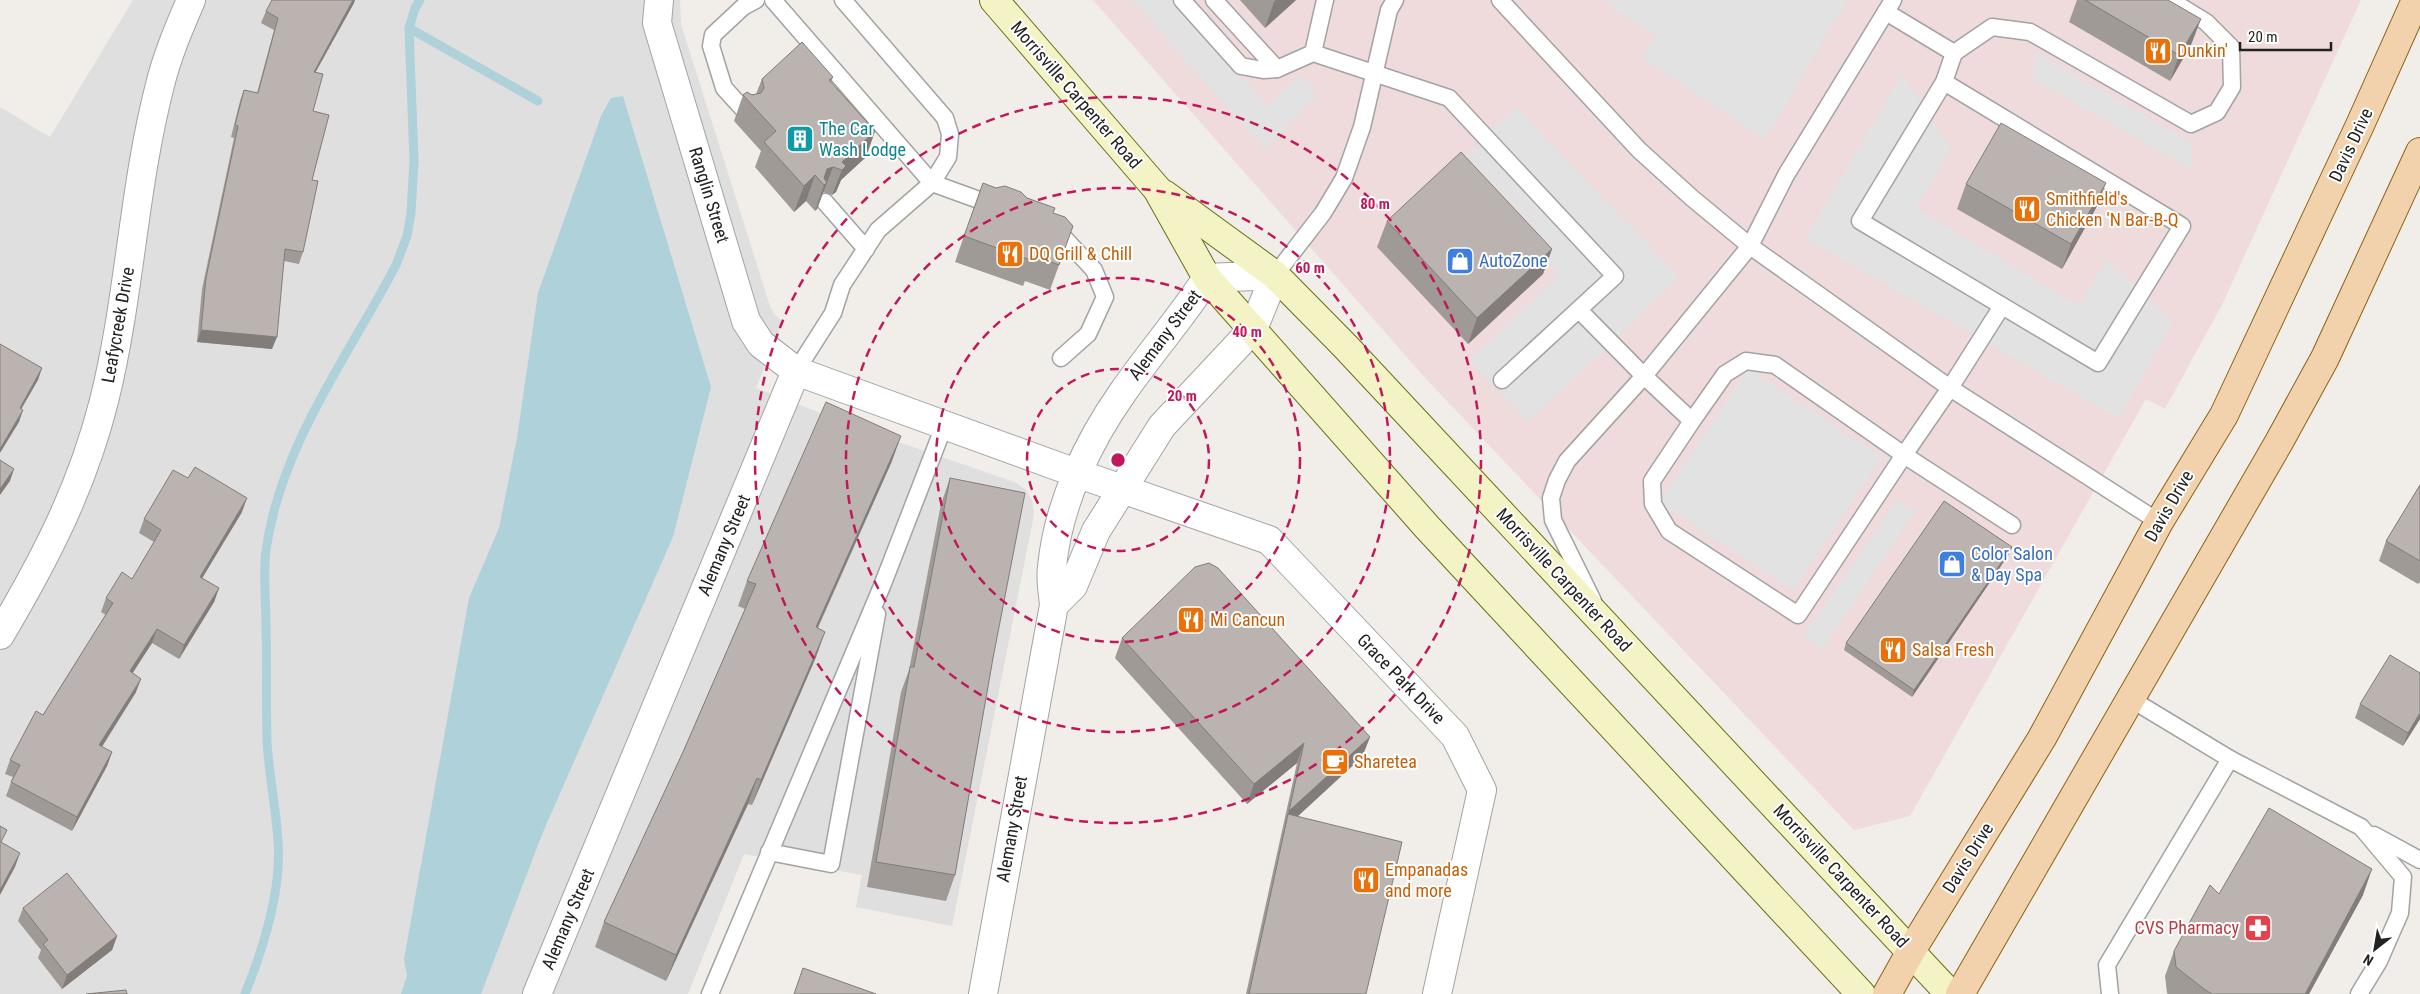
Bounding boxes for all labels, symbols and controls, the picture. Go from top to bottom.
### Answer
street label: Morrisville Carpenter Road [1007,17,1146,173]
scale bar [2240,20,2331,52]
text: 20 m [2248,28,2278,46]
restaurant icon: Dunkin' [2143,36,2173,66]
place label: Dunkin' [2177,40,2228,61]
street label: Davis Drive [2324,105,2377,185]
place label: The Car Wash Lodge [819,118,906,160]
building icon: The Car Wash Lodge [785,124,815,154]
street label: Ranglin Street [685,144,734,245]
place label: Smithfield's Chicken 'N Bar-B-Q [2046,188,2179,230]
restaurant icon: Smithfield's Chicken 'N Bar-B-Q [2012,194,2042,224]
text: 80 m [1360,195,1390,213]
restaurant icon: DQ Grill & Chill [995,239,1025,269]
place label: DQ Grill & Chill [1029,243,1132,264]
shop icon: AutoZone [1445,246,1475,276]
place label: AutoZone [1479,250,1548,271]
text: 60 m [1295,259,1325,277]
street label: Leafycreek Drive [97,265,138,385]
street label: Alemany Street [1124,285,1205,384]
text: 40 m [1232,323,1262,341]
text: 20 m [1167,387,1197,405]
centre of rings [1109,451,1127,469]
street label: Davis Drive [2140,466,2197,545]
street label: Alemany Street [693,491,754,598]
street label: Morrisville Carpenter Road [1492,504,1636,656]
place label: Color Salon & Day Spa [1971,543,2053,585]
shop icon: Color Salon & Day Spa [1937,549,1967,579]
restaurant icon: Mi Cancun [1176,605,1206,635]
place label: Mi Cancun [1210,609,1285,630]
street label: Grace Park Drive [1353,629,1450,728]
restaurant icon: Salsa Fresh [1878,635,1908,665]
place label: Salsa Fresh [1912,639,1994,660]
cafe icon: Sharetea [1320,747,1350,777]
place label: Sharetea [1354,751,1417,772]
street label: Alemany Street [992,774,1031,884]
street label: Morrisville Carpenter Road [1769,800,1913,952]
street label: Davis Drive [1938,819,1997,897]
place label: Empanadas and more [1385,859,1468,901]
street label: Alemany Street [537,865,598,972]
restaurant icon: Empanadas and more [1351,865,1381,895]
pharmacy icon: CVS Pharmacy [2243,913,2273,943]
place label: CVS Pharmacy [2134,917,2239,938]
north arrow [2350,924,2400,974]
text: N [2361,951,2376,969]

